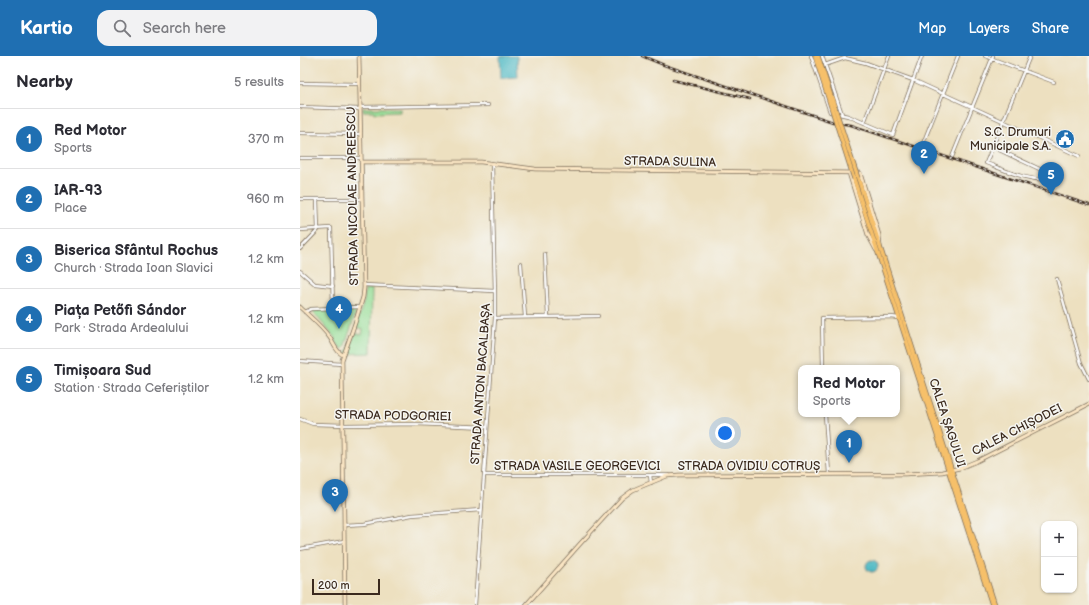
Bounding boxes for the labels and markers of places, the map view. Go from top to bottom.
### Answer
place label: S.C. Drumuri Municipale S.A. [970,125,1051,154]
public building icon: S.C. Drumuri Municipale S.A. [1054,128,1076,150]
pin: 2 [911,141,937,174]
pin: 5 [1038,162,1064,195]
pin: 4 [326,296,352,329]
pin: 1 [836,430,862,463]
pin: 3 [322,479,348,512]

